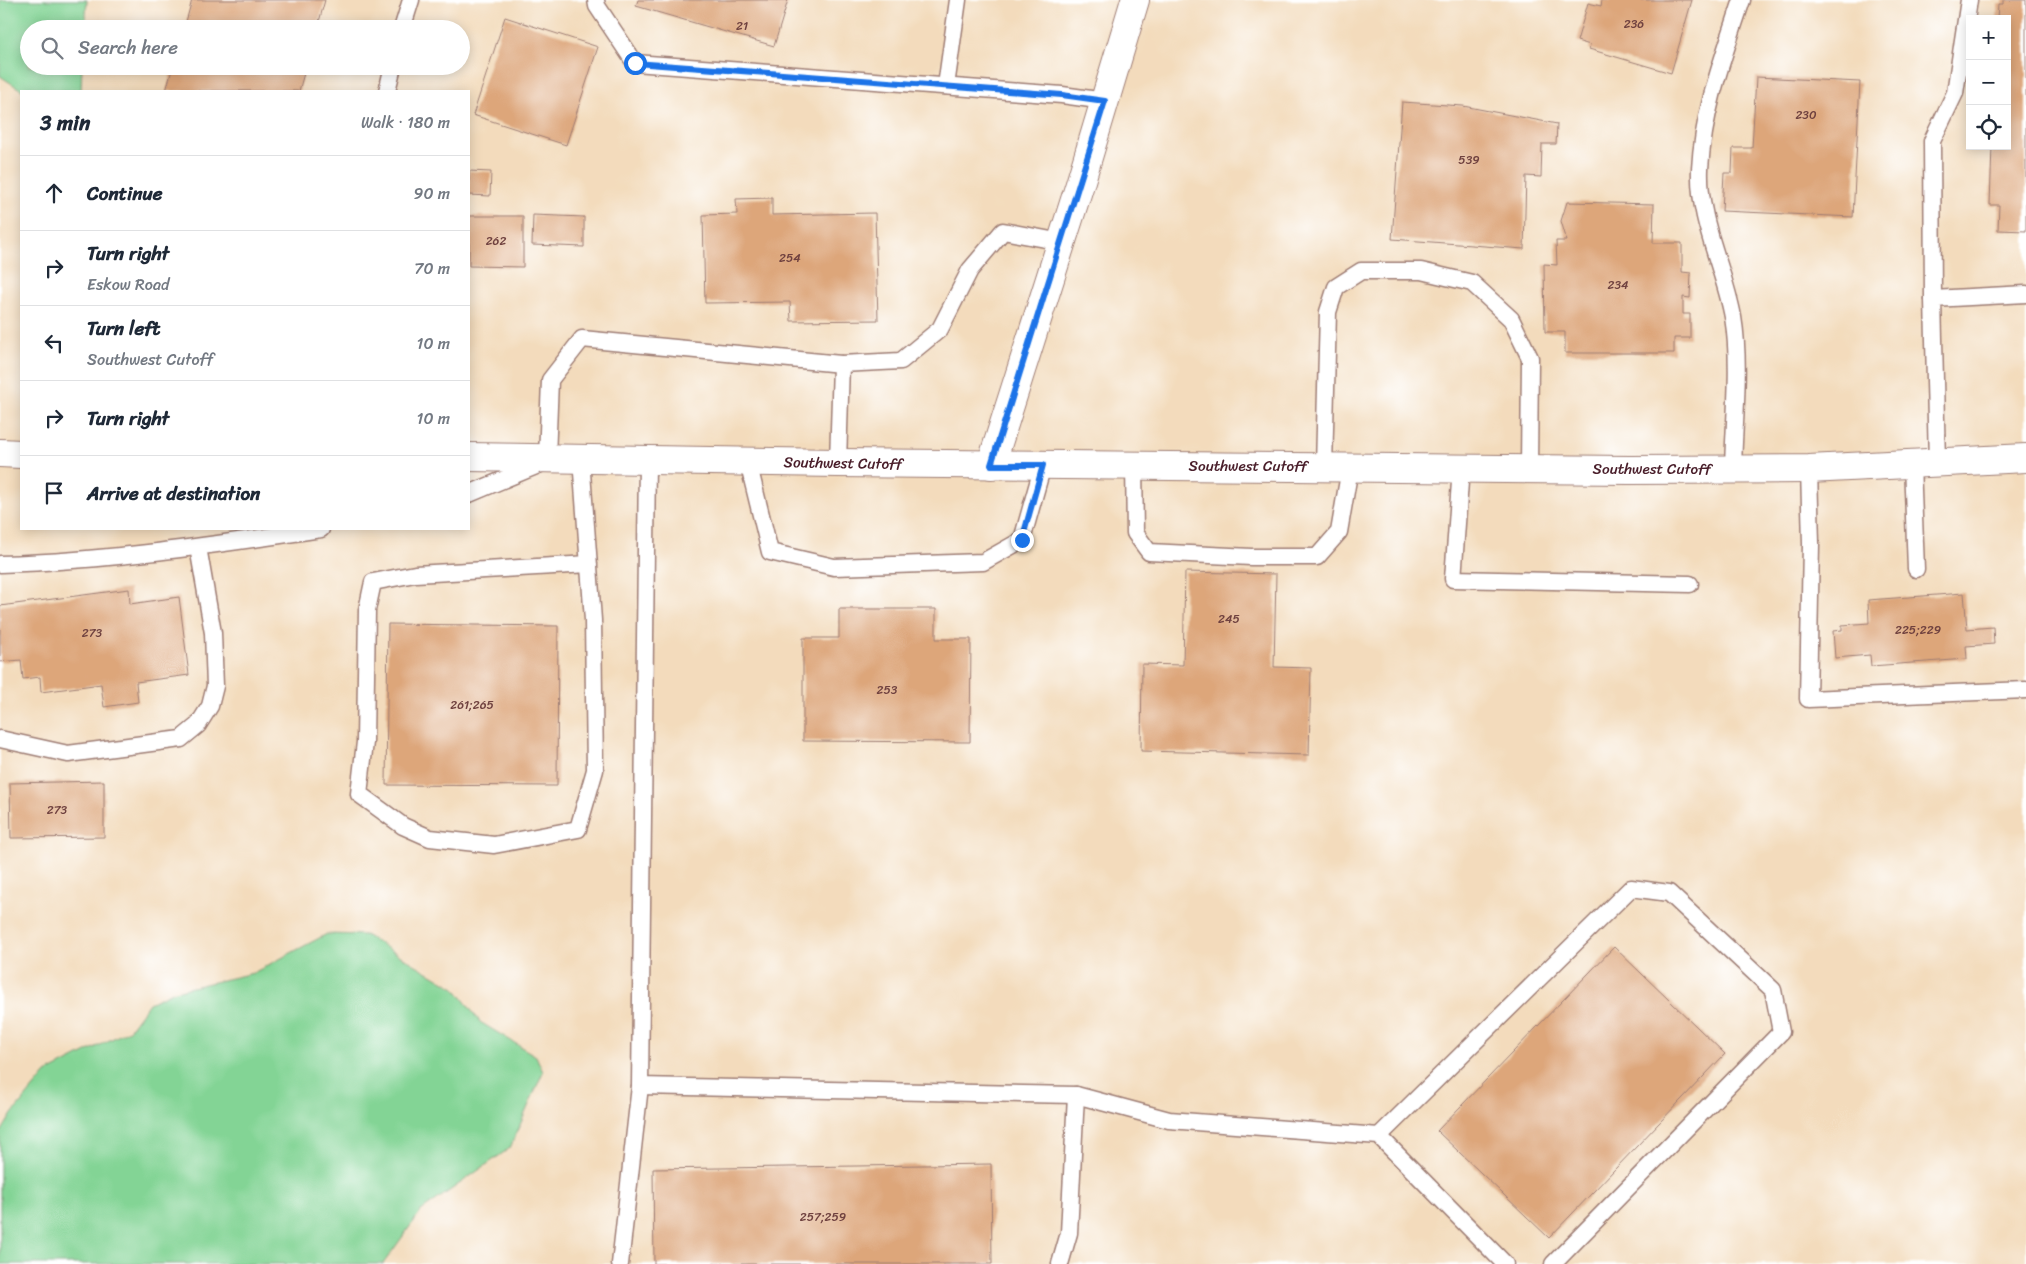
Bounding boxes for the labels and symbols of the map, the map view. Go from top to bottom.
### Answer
house number: 236 [1624,13,1644,35]
house number: 21 [736,15,748,37]
route start [624,52,647,75]
house number: 230 [1795,104,1817,126]
house number: 539 [1458,149,1480,171]
house number: 262 [486,230,506,252]
house number: 254 [779,247,801,269]
house number: 234 [1607,274,1629,296]
street label: Southwest Cutoff [783,449,905,477]
street label: Southwest Cutoff [1189,453,1310,479]
street label: Southwest Cutoff [1593,456,1714,482]
route end [1011,529,1034,552]
house number: 245 [1218,608,1240,630]
house number: 225;229 [1895,619,1941,641]
house number: 273 [82,622,103,644]
house number: 253 [877,679,898,701]
house number: 261;265 [450,694,494,716]
house number: 273 [47,799,68,821]
house number: 257;259 [800,1206,846,1228]

